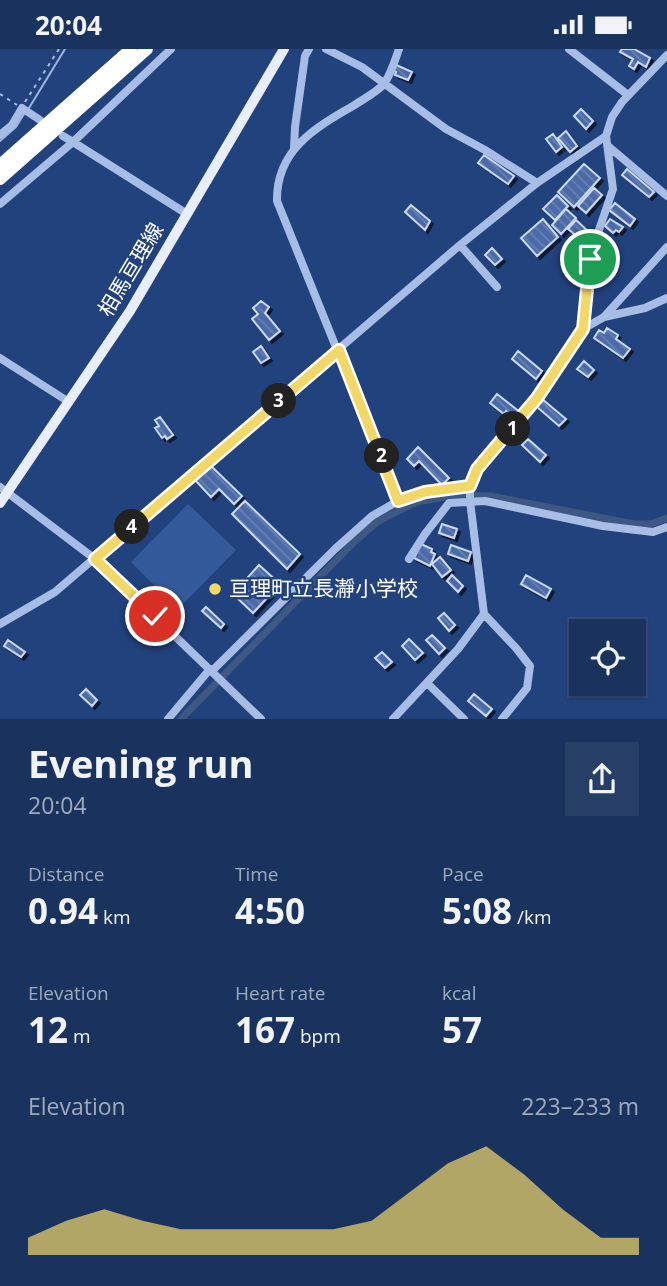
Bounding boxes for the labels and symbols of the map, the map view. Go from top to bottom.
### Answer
street label: 相馬亘理線 [91,217,169,322]
pin [560,229,620,289]
pin: 3 [262,383,296,419]
pin: 1 [496,411,530,447]
pin: 2 [364,439,400,473]
pin: 4 [114,510,150,545]
place label: 亘理町立長瀞小学校 [229,574,418,602]
marker: 亘理町立長瀞小学校 [207,581,223,597]
pin [125,586,185,646]

